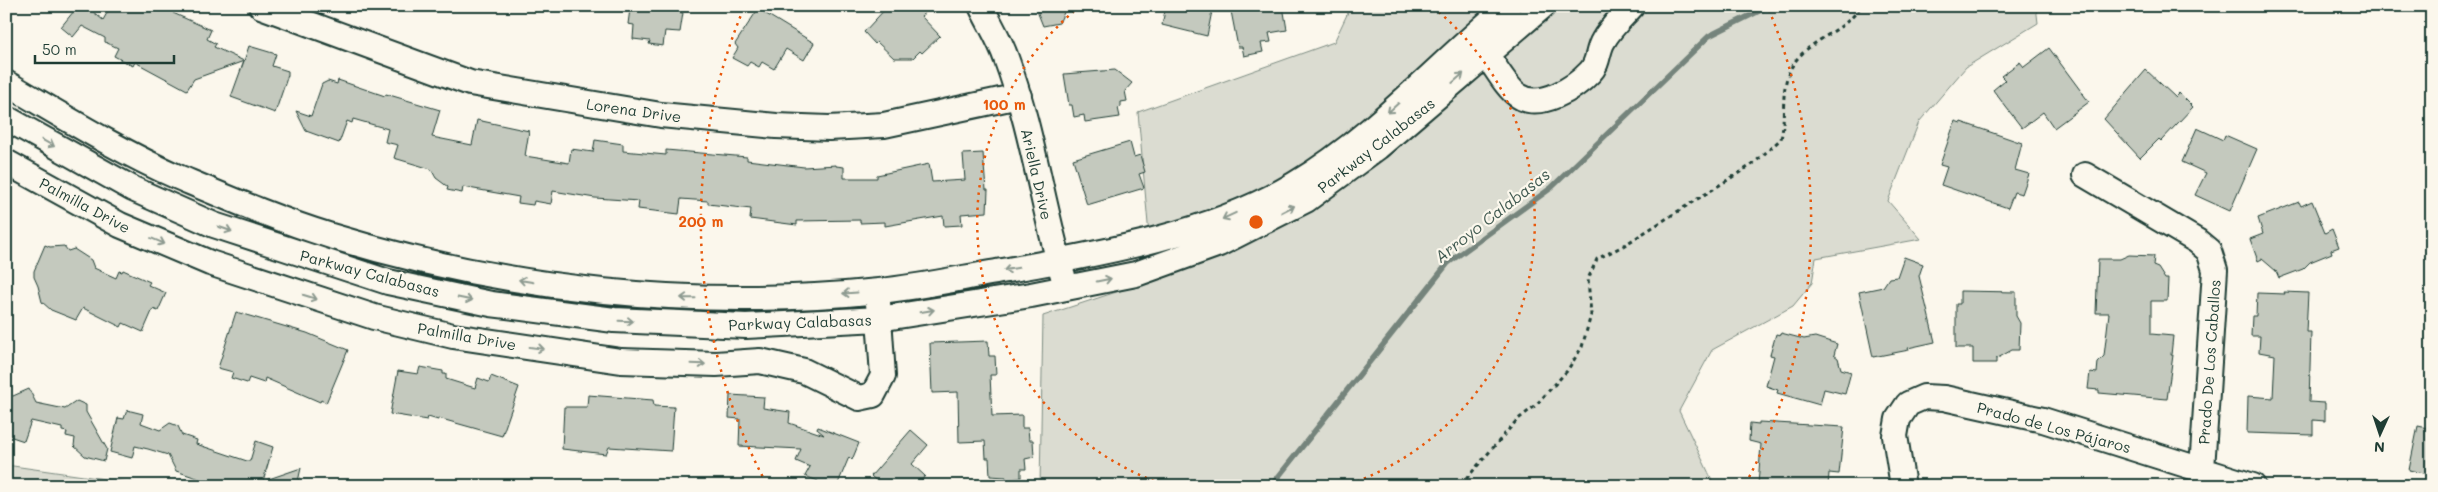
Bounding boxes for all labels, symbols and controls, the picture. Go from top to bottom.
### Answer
scale bar [35,32,174,64]
text: 50 m [42,39,77,59]
one-way arrow [1451,73,1464,84]
street label: Lorena Drive [585,93,683,127]
street label: Parkway Calabasas [1313,93,1439,197]
text: 100 m [982,94,1026,114]
one-way arrow [1387,103,1400,114]
street label: Ariella Drive [1017,126,1057,222]
one-way arrow [40,138,55,148]
water label: Arroyo Calabasas [1430,163,1554,267]
street label: Palmilla Drive [36,173,134,237]
one-way arrow [1280,204,1295,213]
text: 200 m [679,211,724,231]
one-way arrow [1222,211,1237,221]
centre of rings [1247,213,1265,231]
one-way arrow [217,225,233,234]
one-way arrow [150,236,165,246]
street label: Parkway Calabasas [298,245,442,301]
one-way arrow [1003,265,1019,275]
one-way arrow [1096,275,1112,284]
one-way arrow [519,276,535,286]
street label: Prado De Los Caballos [2193,279,2225,445]
one-way arrow [843,289,859,298]
one-way arrow [302,292,318,302]
one-way arrow [680,293,696,303]
one-way arrow [457,294,473,304]
one-way arrow [919,306,935,316]
street label: Parkway Calabasas [728,309,872,335]
one-way arrow [618,316,634,325]
street label: Palmilla Drive [416,317,518,355]
one-way arrow [528,343,544,353]
one-way arrow [690,359,706,368]
street label: Prado de Los Pájaros [1975,397,2133,457]
north arrow [2356,410,2406,460]
text: N [2373,438,2385,457]

